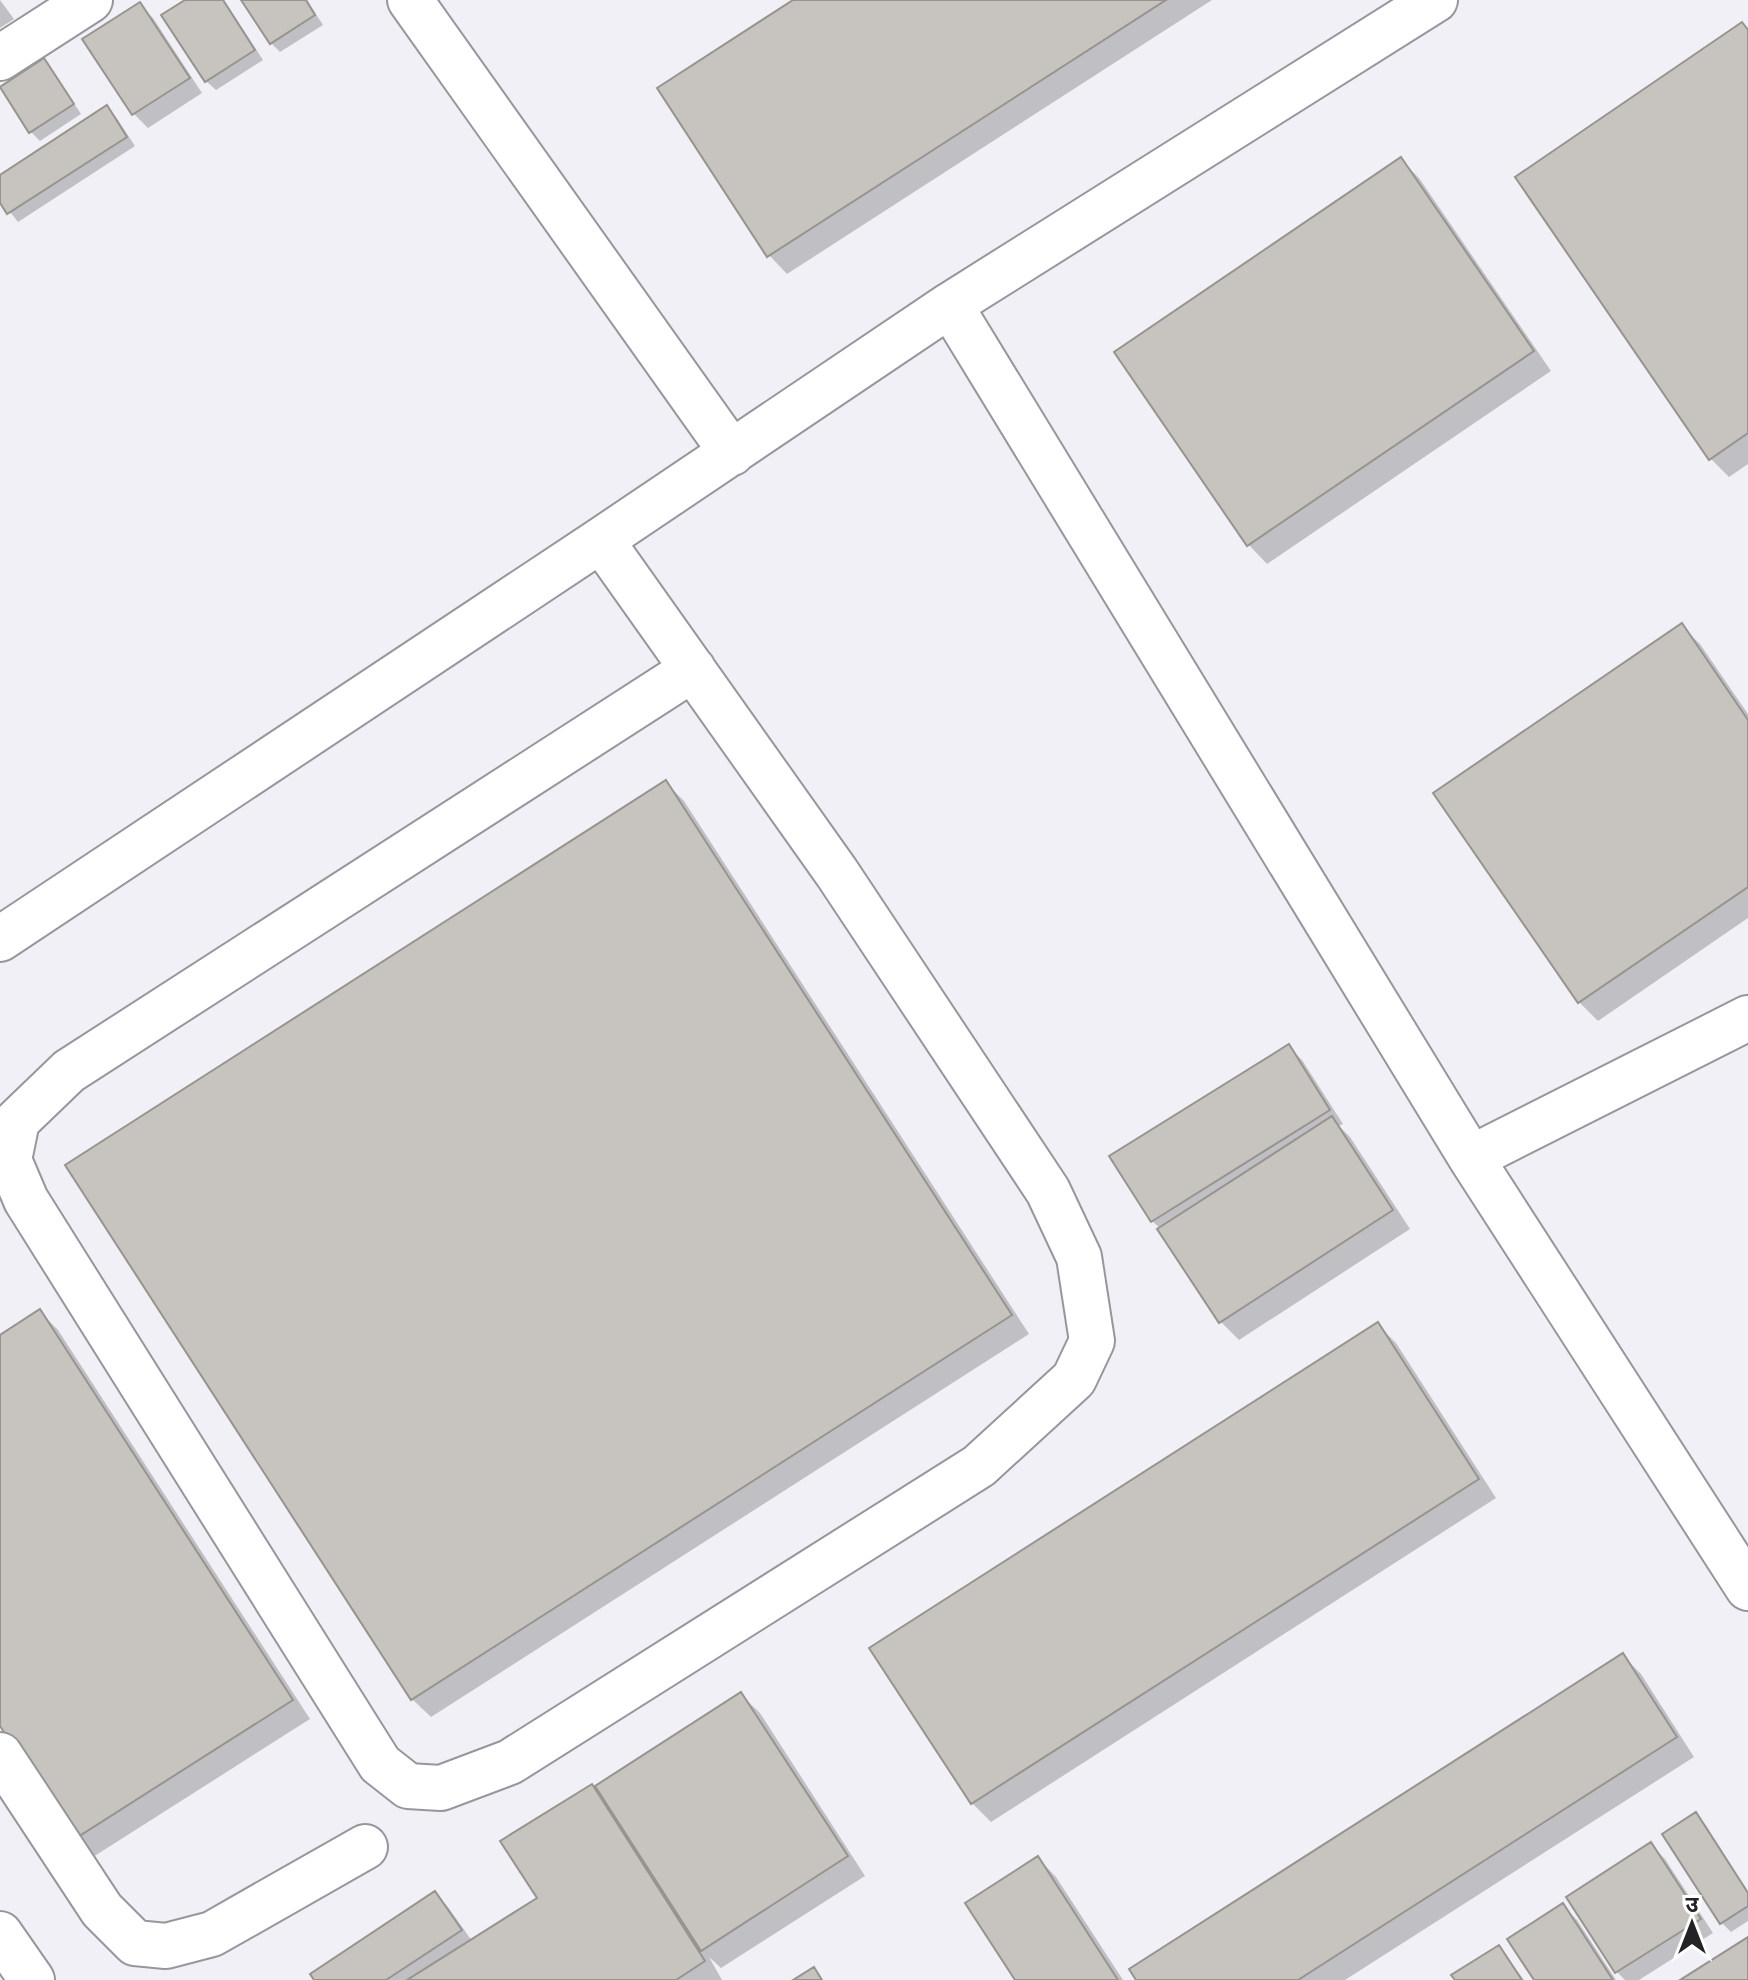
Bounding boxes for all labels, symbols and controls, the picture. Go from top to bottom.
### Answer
north arrow [1652,1884,1732,1964]
text: उ [1686,1891,1700,1917]

